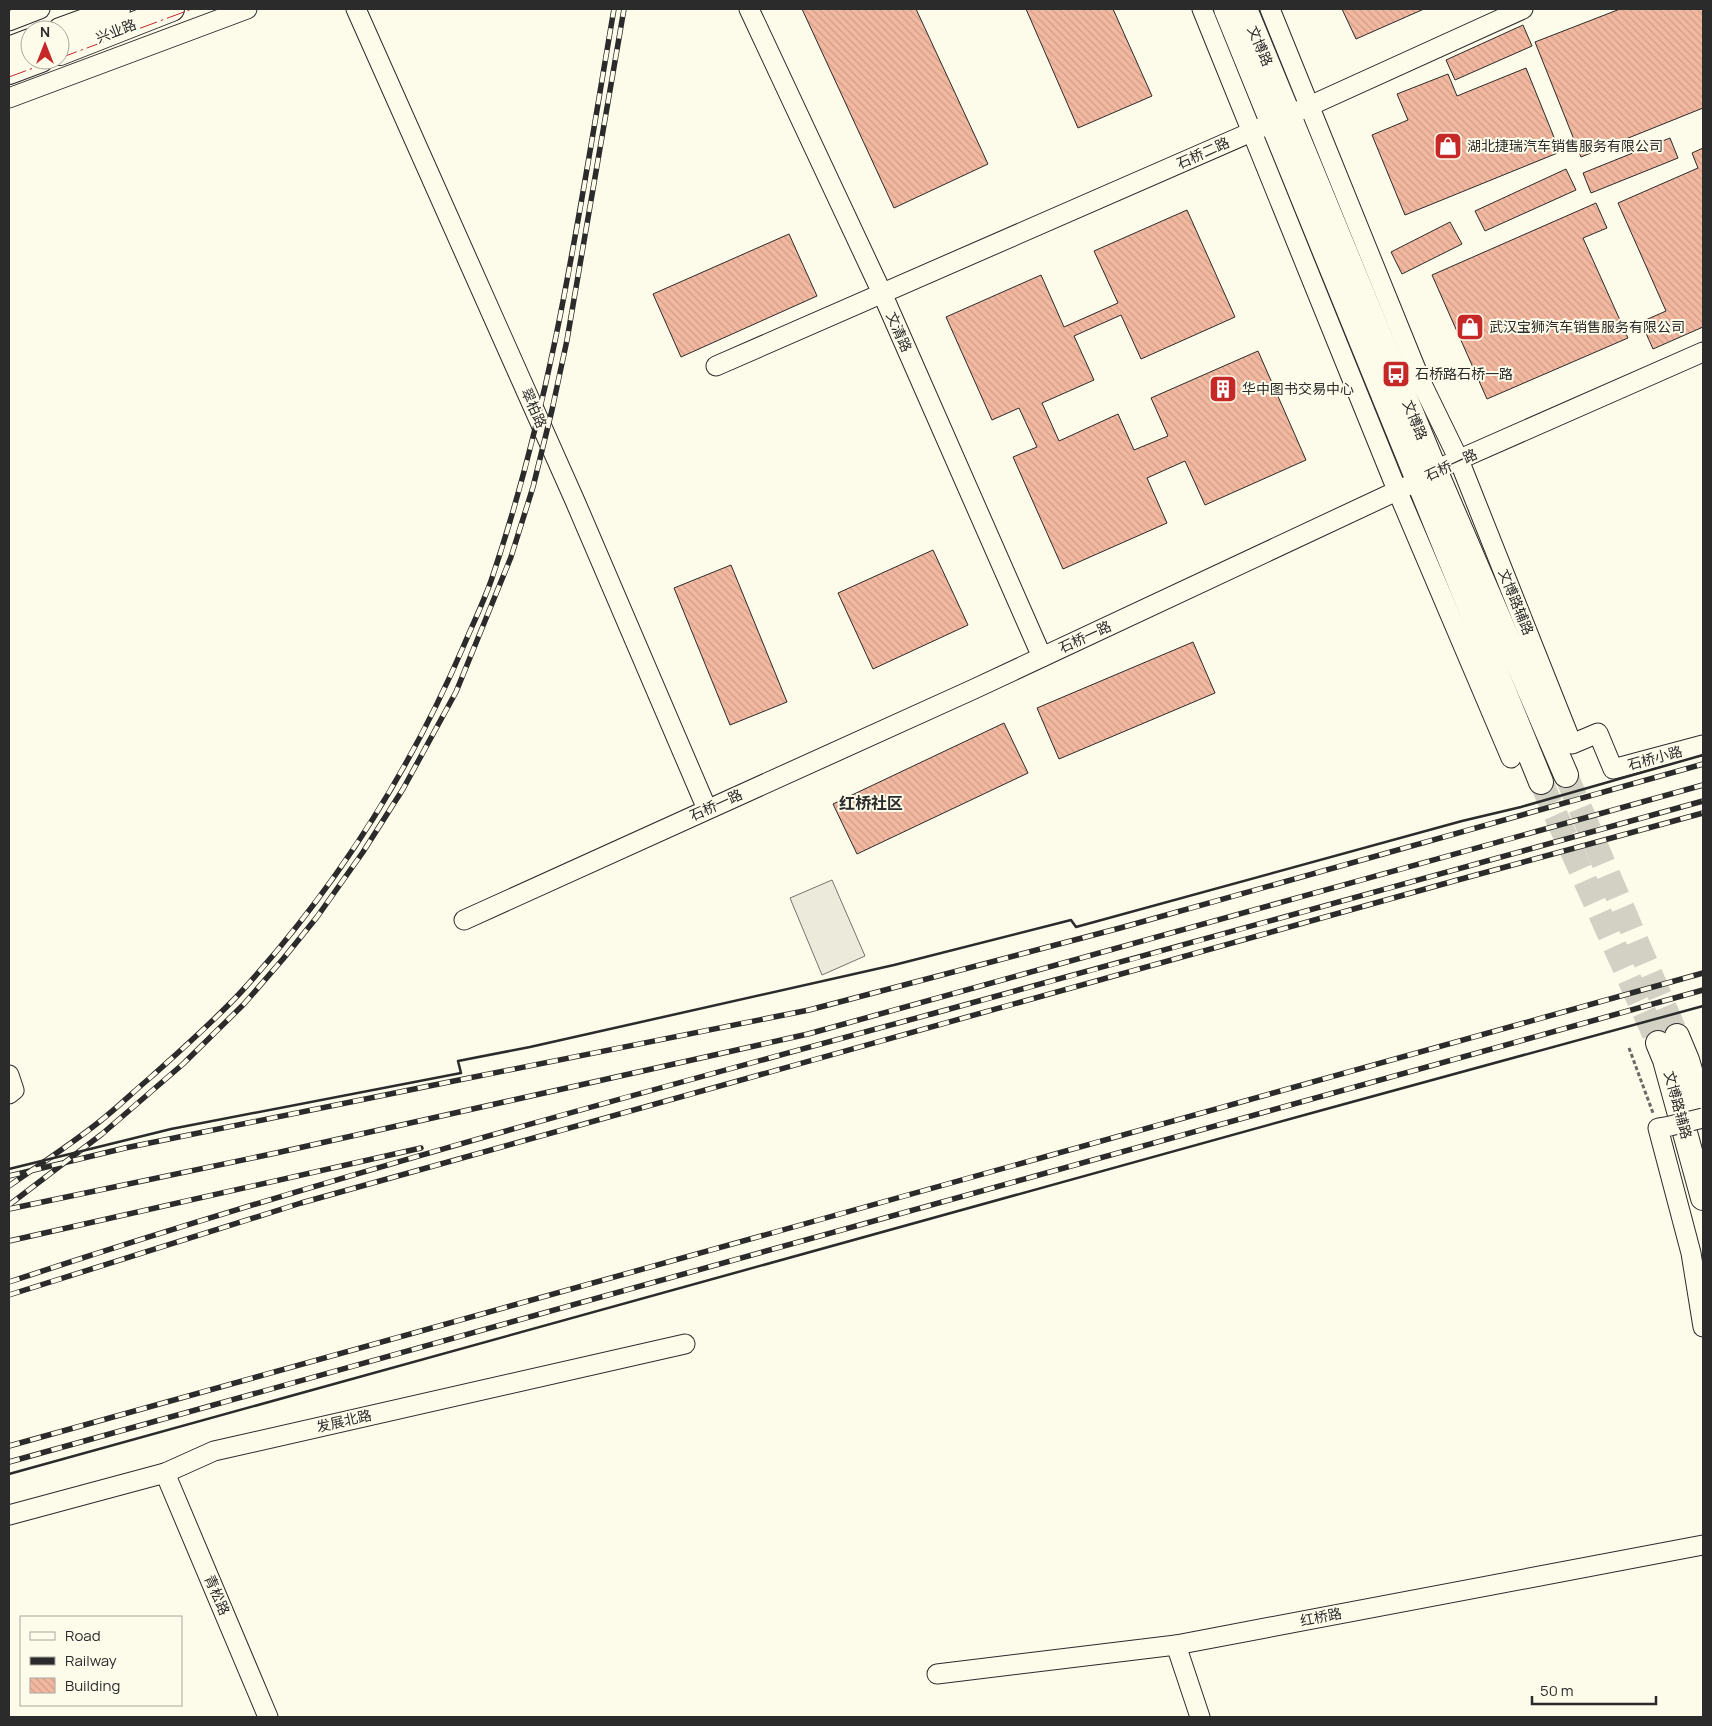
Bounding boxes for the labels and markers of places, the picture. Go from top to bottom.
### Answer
shop icon: 湖北捷瑞汽车销售服务有限公司 [1433,131,1463,161]
place label: 湖北捷瑞汽车销售服务有限公司 [1467,136,1663,155]
shop icon: 武汉宝狮汽车销售服务有限公司 [1455,312,1485,342]
place label: 武汉宝狮汽车销售服务有限公司 [1489,317,1685,336]
bus stop icon: 石桥路石桥一路 [1381,359,1411,389]
place label: 石桥路石桥一路 [1415,364,1513,383]
building icon: 华中图书交易中心 [1208,374,1238,404]
place label: 华中图书交易中心 [1242,379,1354,398]

